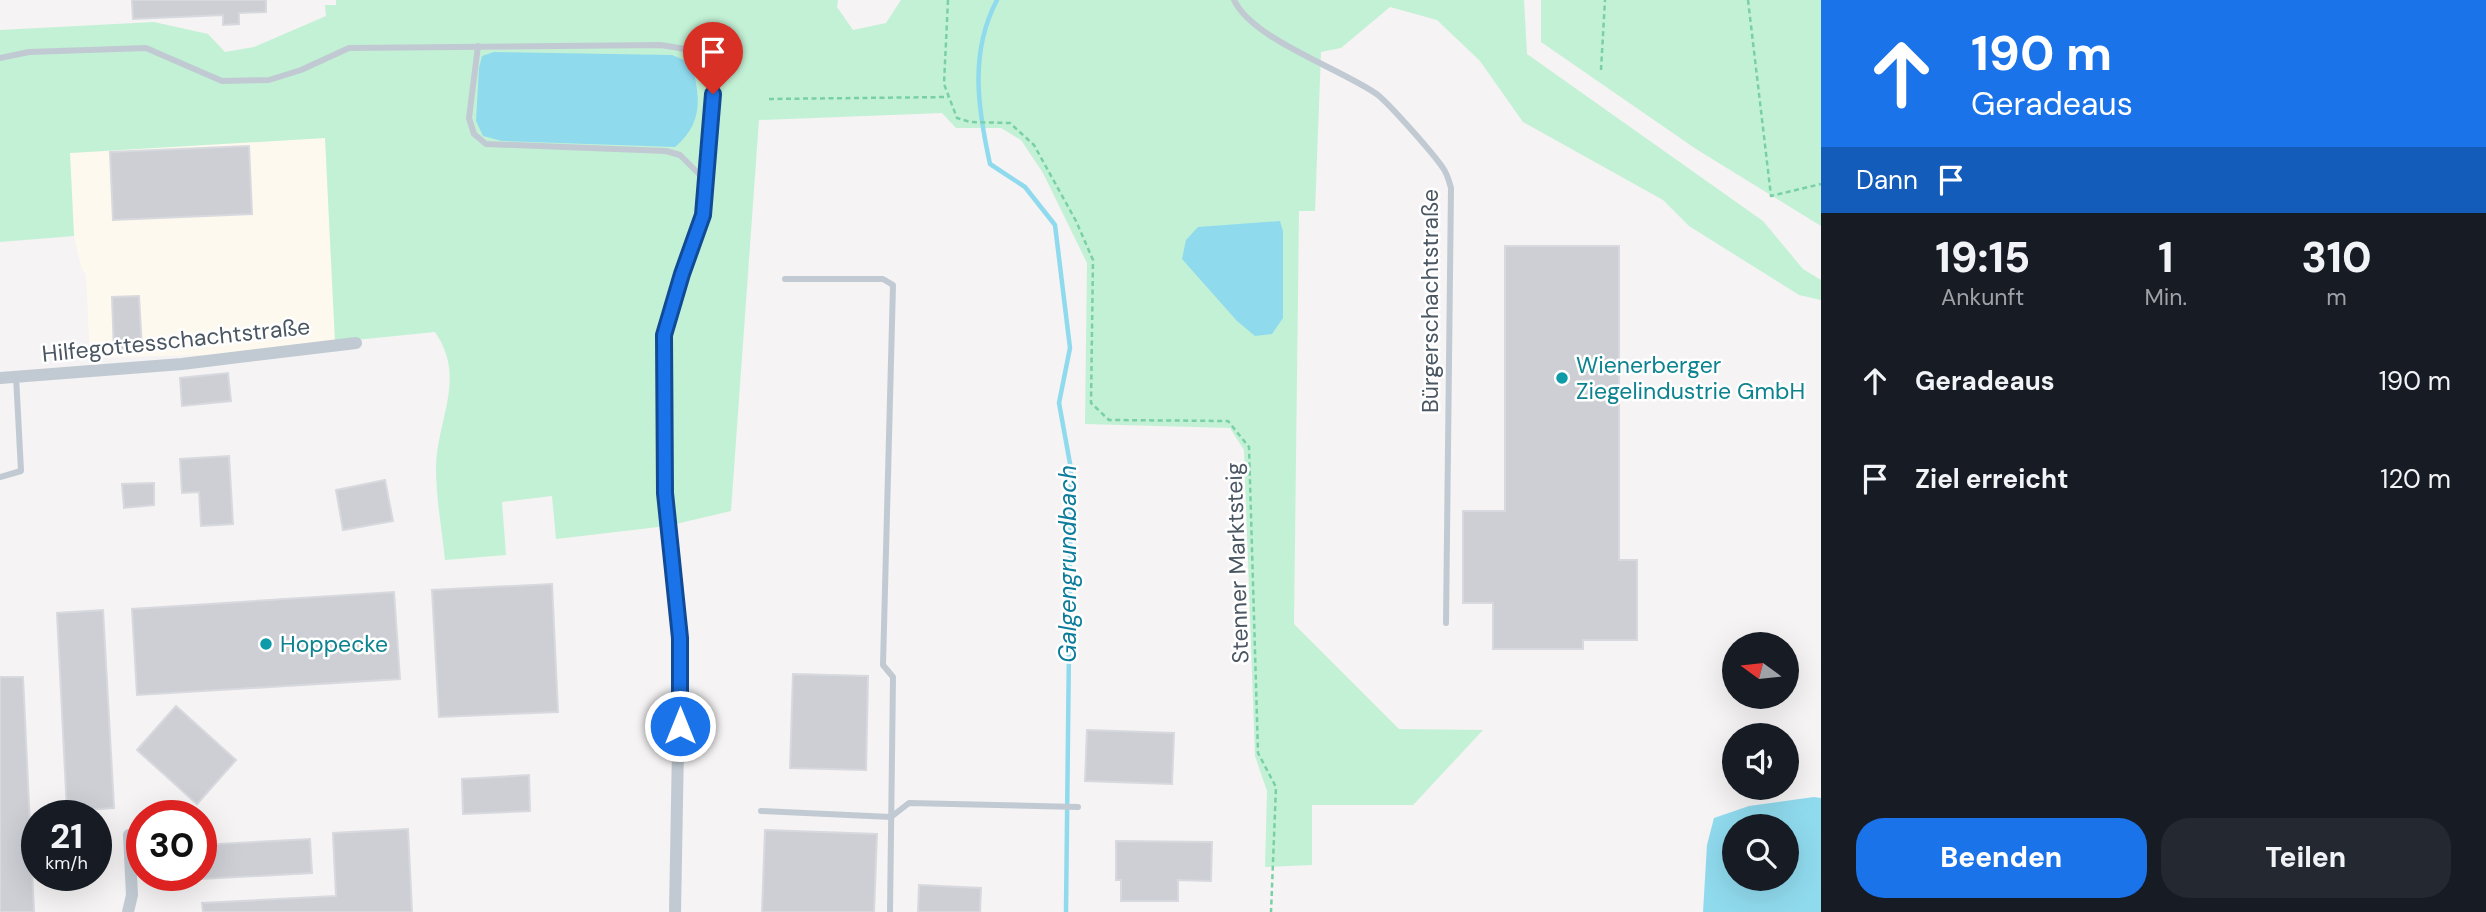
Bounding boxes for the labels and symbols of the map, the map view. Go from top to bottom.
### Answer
pin [683,22,743,94]
street label: Bürgerschachtstraße [1415,189,1445,413]
street label: Hilfegottesschachtstraße [40,311,312,369]
place label: Wienerberger Ziegelindustrie GmbH [1576,350,1805,406]
marker: Wienerberger Ziegelindustrie GmbH [1554,370,1570,386]
street label: Stenner Marktsteig [1218,462,1256,664]
water label: Galgengrundbach [1052,465,1083,663]
place label: Hoppecke [280,629,388,659]
north arrow [1722,632,1799,709]
marker: Hoppecke [258,636,274,652]
position arrow [643,689,717,763]
speed limit sign: 30 [126,800,217,891]

